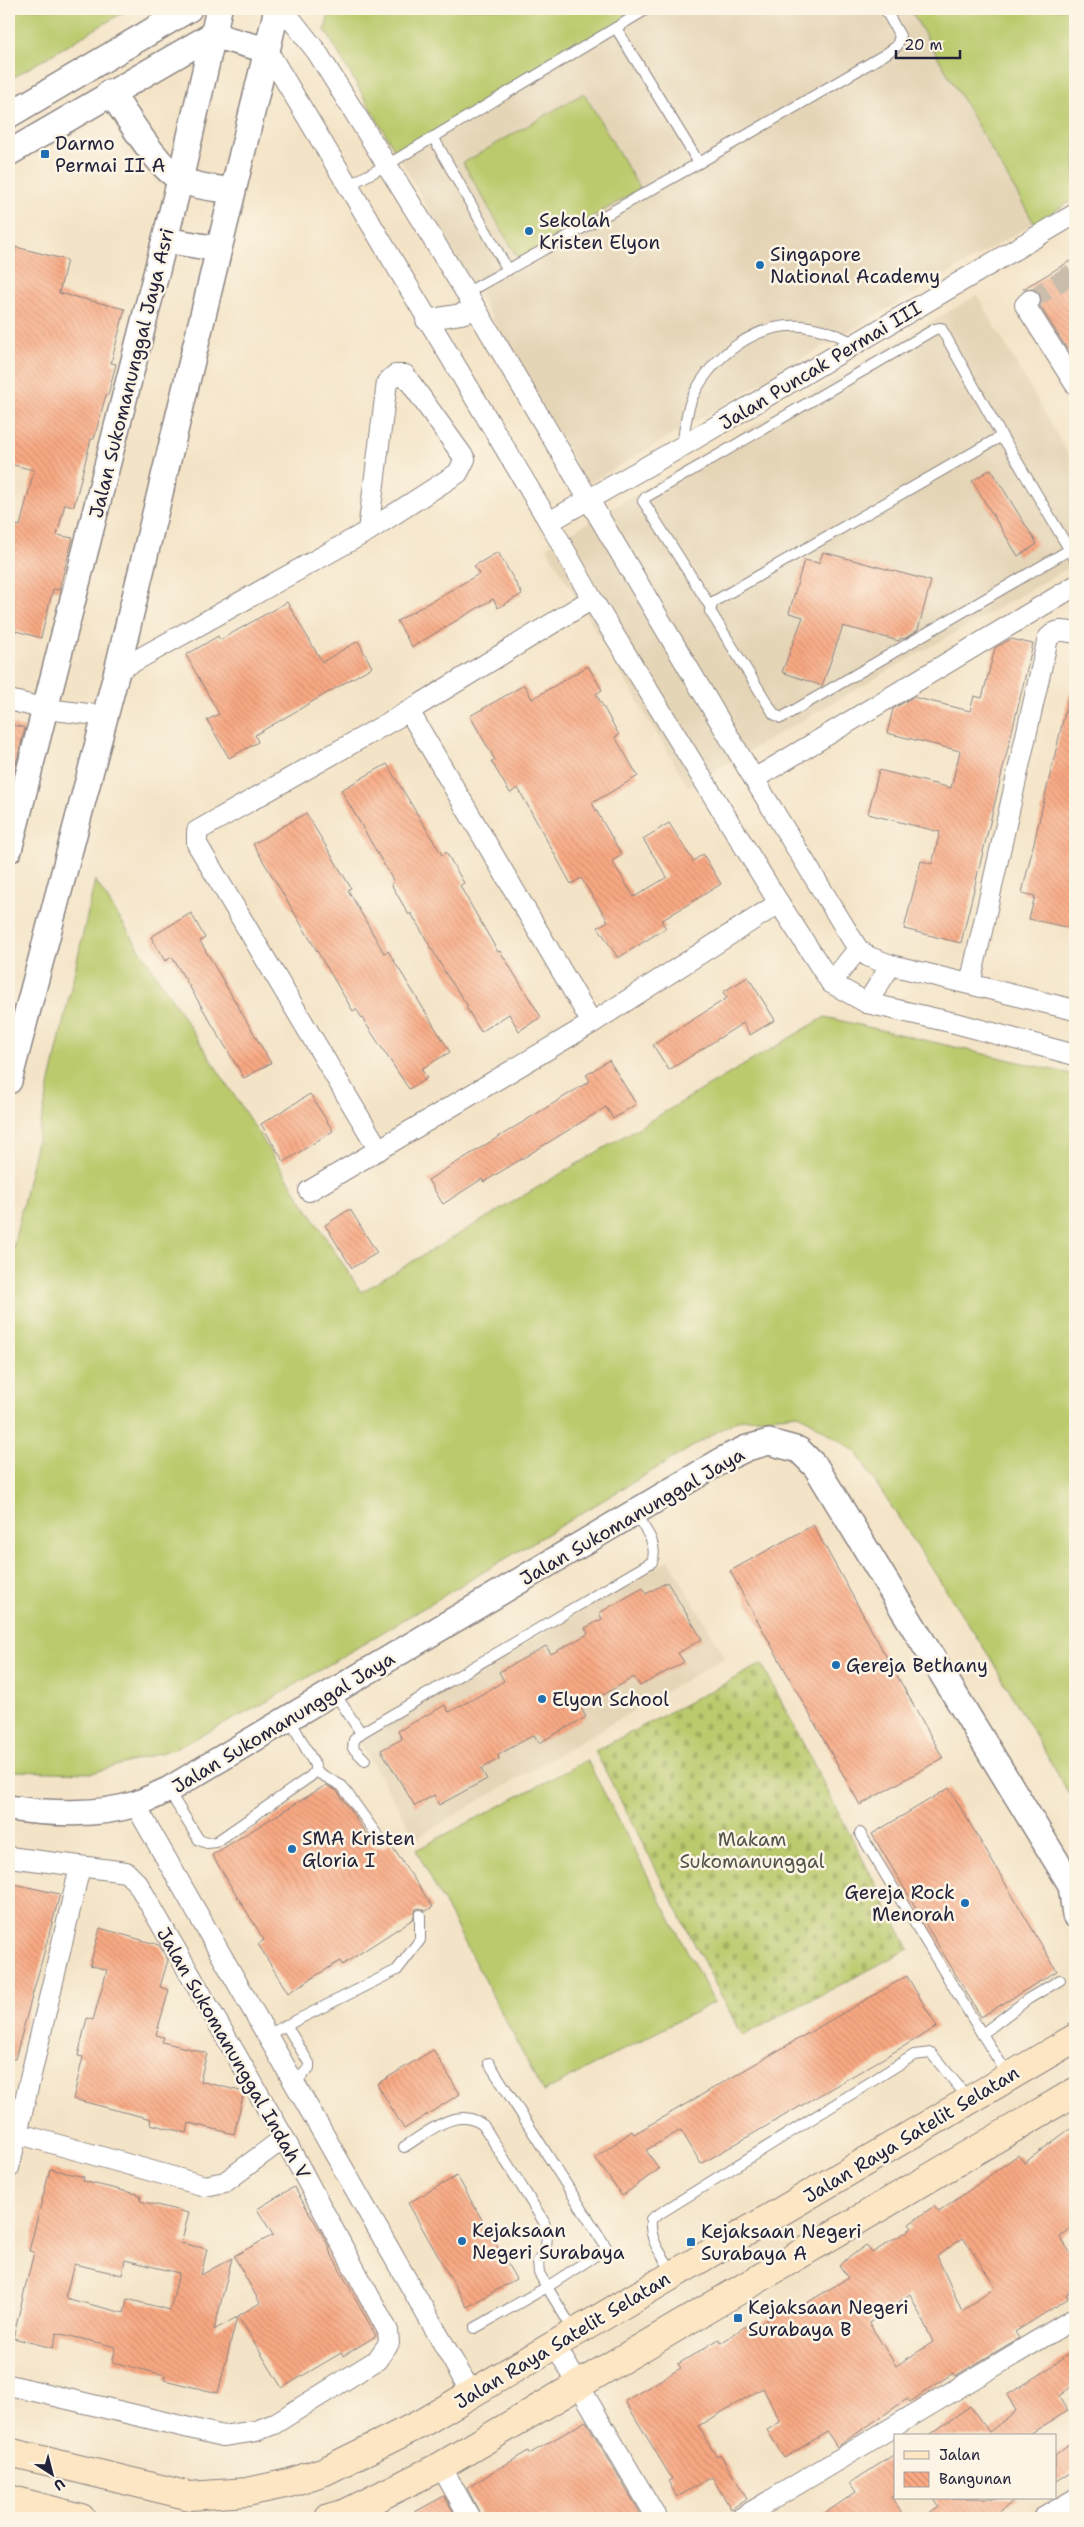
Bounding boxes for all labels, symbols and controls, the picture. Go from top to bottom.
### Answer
scale bar [896,28,960,60]
text: 20 m [904,35,943,55]
place label: Darmo Permai II A [55,131,166,178]
marker: Darmo Permai II A [39,148,51,160]
place label: Sekolah Kristen Elyon [539,208,660,255]
street label: Jalan Sukomanunggal Jaya Asri [83,225,180,521]
marker: Sekolah Kristen Elyon [523,225,535,237]
place label: Singapore National Academy [770,242,940,289]
marker: Singapore National Academy [754,259,766,271]
street label: Jalan Puncak Permai III [715,295,926,436]
street label: Jalan Sukomanunggal Jaya [515,1442,749,1591]
street label: Jalan Sukomanunggal Jaya [167,1646,399,1799]
place label: Gereja Bethany [846,1653,988,1678]
marker: Gereja Bethany [830,1659,842,1671]
place label: Elyon School [552,1687,669,1712]
marker: Elyon School [536,1693,548,1705]
place label: SMA Kristen Gloria I [302,1826,415,1873]
park label: Makam Sukomanunggal [679,1827,825,1874]
marker: SMA Kristen Gloria I [286,1843,298,1855]
place label: Gereja Rock Menorah [844,1880,955,1927]
marker: Gereja Rock Menorah [959,1897,971,1909]
street label: Jalan Sukomanunggal Indah V [151,1923,316,2184]
street label: Jalan Raya Satelit Selatan [799,2060,1024,2209]
place label: Kejaksaan Negeri Surabaya [472,2218,625,2265]
place label: Kejaksaan Negeri Surabaya A [701,2219,862,2266]
marker: Kejaksaan Negeri Surabaya [456,2235,468,2247]
marker: Kejaksaan Negeri Surabaya A [685,2236,697,2248]
street label: Jalan Raya Satelit Selatan [450,2266,675,2415]
place label: Kejaksaan Negeri Surabaya B [748,2295,909,2342]
marker: Kejaksaan Negeri Surabaya B [732,2312,744,2324]
legend [894,2434,1056,2500]
text: Jalan [939,2445,980,2465]
north arrow [28,2450,78,2500]
text: Bangunan [939,2469,1011,2489]
text: U [50,2474,69,2495]

